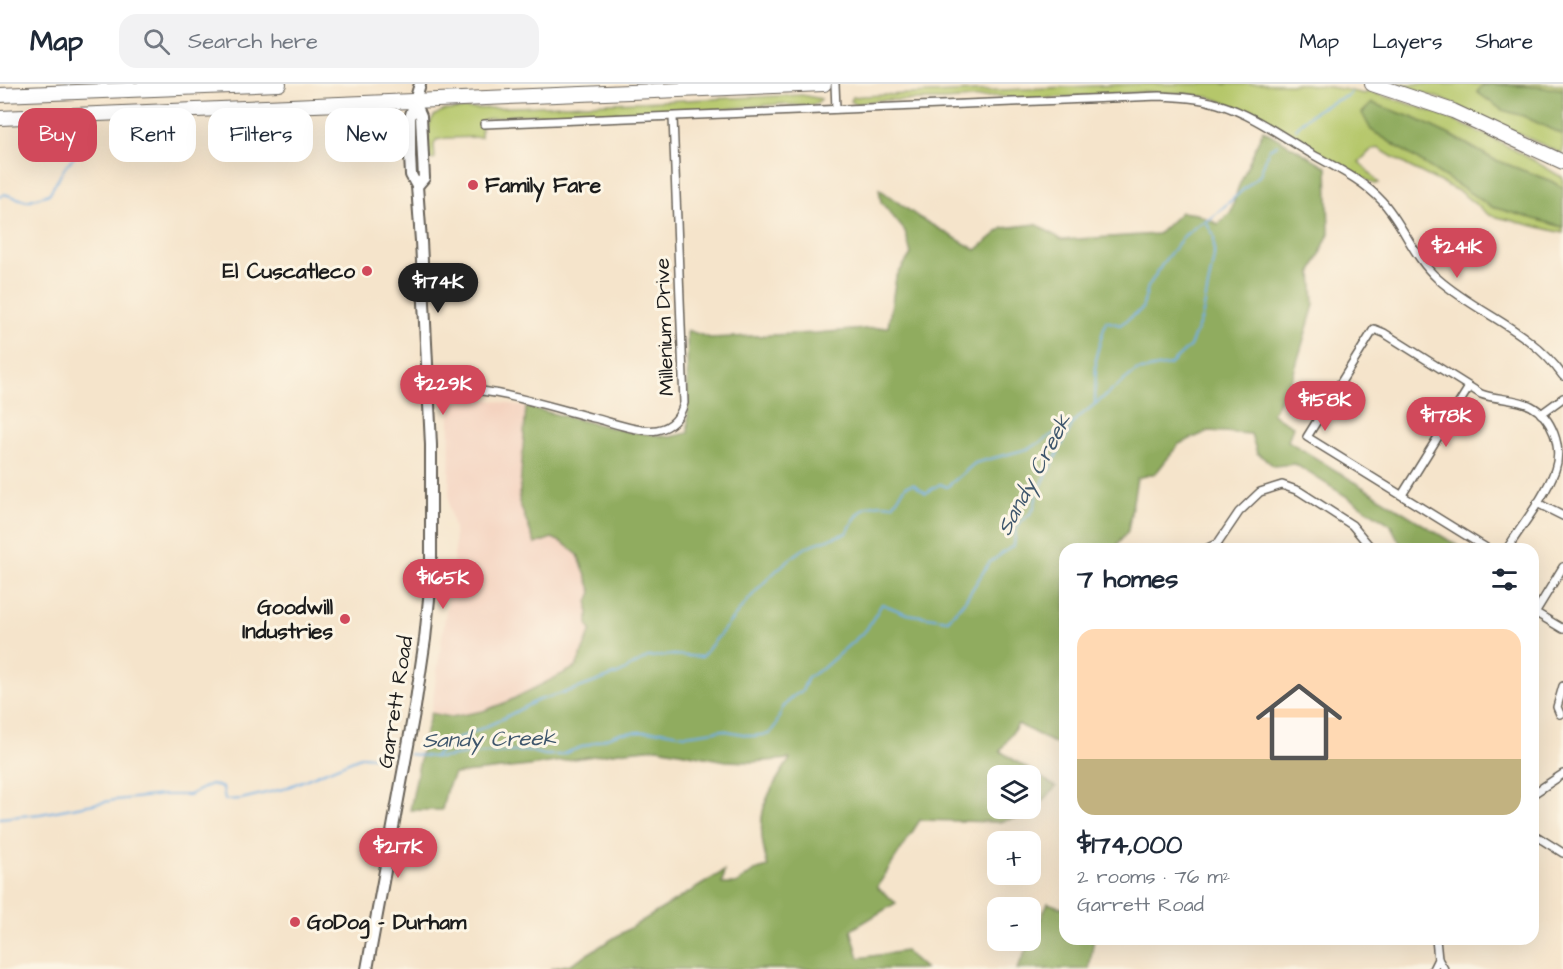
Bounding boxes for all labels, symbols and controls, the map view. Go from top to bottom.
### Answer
search box [119,14,539,68]
text: Map [30,22,83,61]
icon: search [140,25,173,58]
text: Search here [188,26,318,57]
text: Map [1299,27,1339,56]
text: Layers [1372,27,1442,56]
text: Share [1475,27,1533,56]
chip: Buy [18,108,97,162]
chip: Rent [109,108,196,162]
chip: Filters [208,108,313,162]
chip: New [325,108,409,162]
place label: Family Fare [485,171,602,203]
marker: Family Fare [466,178,480,192]
pin: $241K [1415,228,1499,279]
text: $241K [1432,233,1482,261]
place label: El Cuscatleco [223,257,355,286]
street label: Millenium Drive [648,257,681,397]
pin: $174K [396,263,480,314]
marker: El Cuscatleco [360,264,374,278]
text: $174K [412,268,464,296]
pin: $229K [401,365,485,416]
text: $229K [414,370,472,398]
pin: $158K [1283,381,1367,432]
text: $158K [1299,386,1351,414]
pin: $178K [1404,397,1488,448]
text: $178K [1420,402,1472,430]
water label: Sandy Creek [989,408,1080,541]
pin: $165K [401,559,485,610]
text: 7 homes [1077,561,1178,597]
icon: filters [1488,563,1521,596]
text: $165K [417,564,469,592]
place label: Goodwill Industries [242,593,334,646]
marker: Goodwill Industries [338,612,352,626]
street label: Garrett Road [371,634,420,770]
icon: home [1245,668,1353,776]
water label: Sandy Creek [422,723,557,757]
map controls [987,765,1041,951]
button: layers [987,765,1041,819]
text: $174,000 [1077,827,1182,863]
pin: $217K [356,828,440,879]
button: + [987,831,1041,885]
text: $217K [373,833,423,861]
text: 2 rooms · 76 m² [1077,863,1230,891]
text: Garrett Road [1077,891,1204,919]
button: − [987,897,1041,951]
place label: GoDog - Durham [307,908,467,939]
marker: GoDog - Durham [288,915,302,929]

